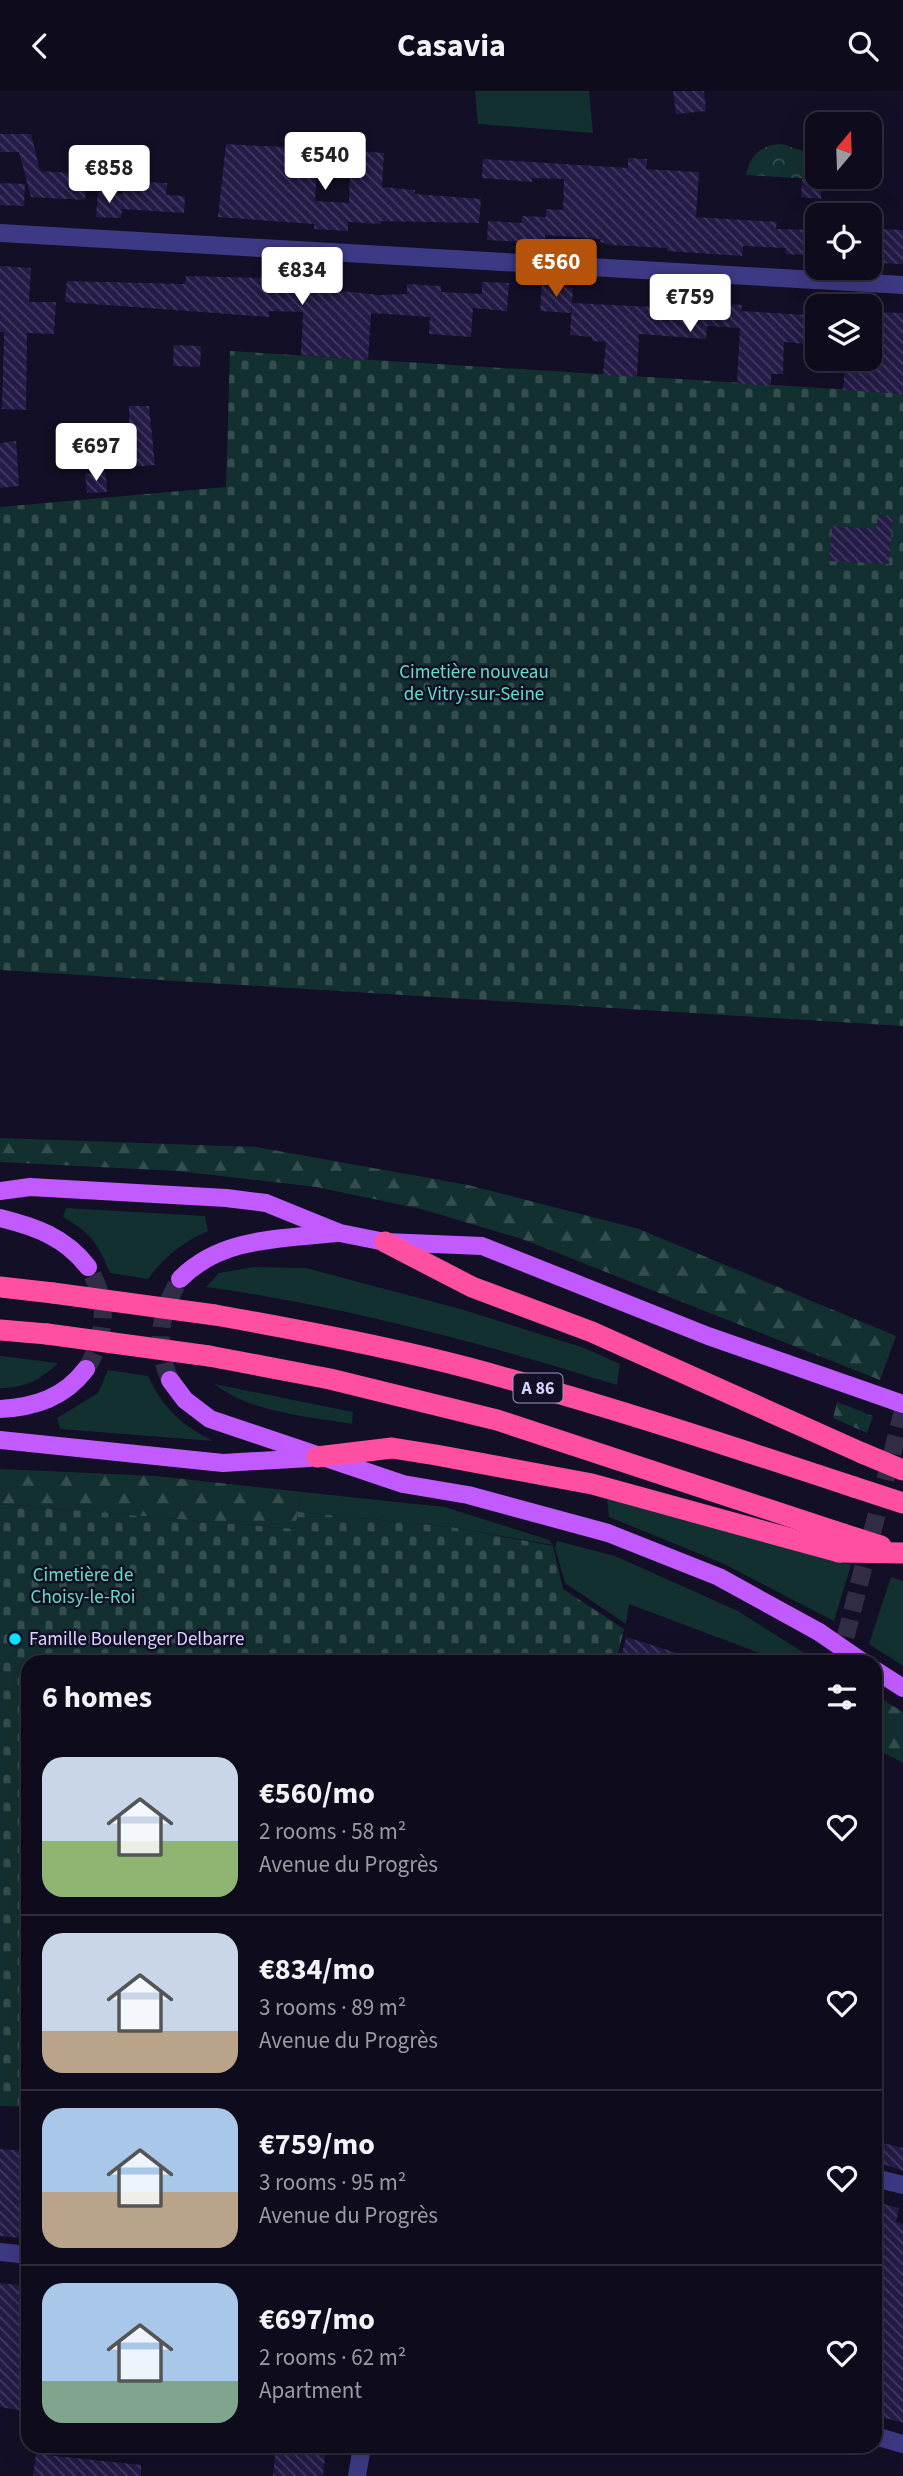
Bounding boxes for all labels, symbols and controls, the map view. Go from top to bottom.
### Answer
text: Casavia [397,23,506,69]
icon: back [21,27,59,65]
icon: search [844,27,882,65]
north arrow [805,112,882,189]
map controls [805,112,882,371]
pin: €540 [284,133,366,192]
text: €540 [301,138,349,171]
pin: €858 [68,145,150,205]
text: €858 [85,151,133,184]
button: locate [805,203,882,280]
pin: €560 [515,239,597,299]
text: €560 [532,245,580,278]
pin: €834 [261,247,343,307]
text: €834 [278,253,326,286]
pin: €759 [649,275,731,334]
text: €759 [666,280,714,313]
button: layers [805,294,882,371]
pin: €697 [55,423,137,483]
text: €697 [72,429,120,462]
park label: Cimetière nouveau de Vitry-sur-Seine [399,659,549,708]
road number: A 86 [514,1373,562,1403]
park label: Cimetière de Choisy-le-Roi [31,1562,135,1611]
place label: Famille Boulenger Delbarre [29,1626,244,1653]
marker: Famille Boulenger Delbarre [7,1631,23,1647]
text: 6 homes [42,1676,152,1719]
icon: filters [823,1678,861,1716]
text: €560/mo [259,1772,375,1815]
icon: home [98,1785,182,1869]
icon: heart [823,1808,861,1846]
text: 2 rooms · 58 m² [259,1815,406,1848]
text: Avenue du Progrès [259,1848,438,1881]
text: €834/mo [259,1948,375,1991]
icon: home [98,1961,182,2045]
icon: heart [823,1984,861,2022]
text: 3 rooms · 89 m² [259,1991,406,2024]
text: Avenue du Progrès [259,2024,438,2057]
text: €759/mo [259,2123,375,2166]
icon: home [98,2136,182,2220]
icon: heart [823,2159,861,2197]
text: 3 rooms · 95 m² [259,2166,406,2199]
text: Avenue du Progrès [259,2199,438,2232]
text: €697/mo [259,2298,375,2341]
icon: home [98,2311,182,2395]
icon: heart [823,2334,861,2372]
text: 2 rooms · 62 m² [259,2341,406,2374]
text: Apartment [259,2374,362,2407]

